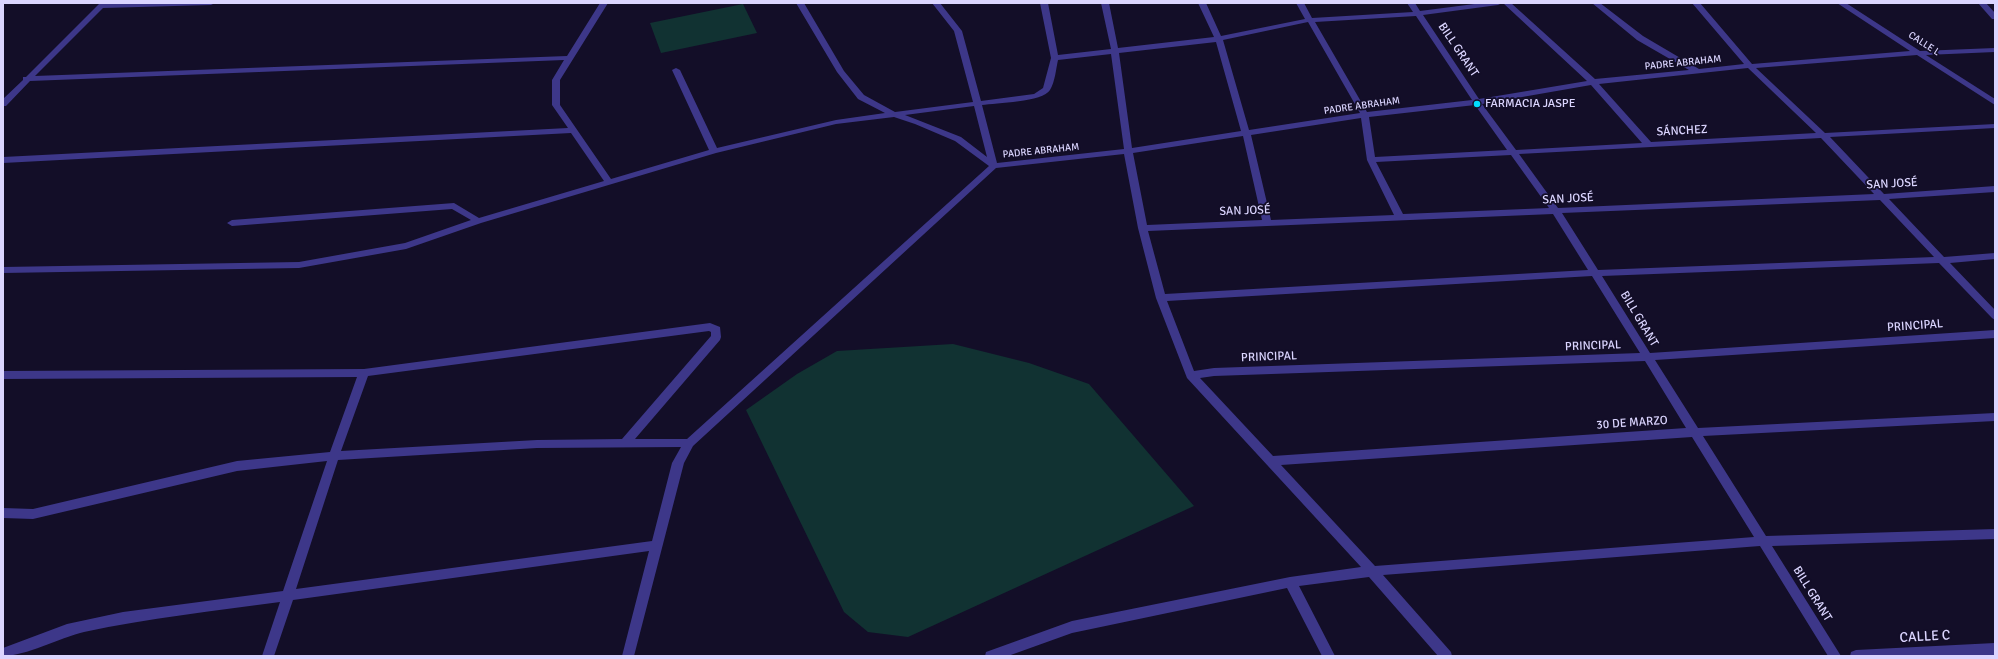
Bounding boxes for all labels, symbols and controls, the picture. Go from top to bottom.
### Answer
street label: BILL GRANT [1435,20,1481,80]
street label: CALLE L [1906,29,1942,59]
street label: PADRE ABRAHAM [1644,53,1722,73]
street label: PADRE ABRAHAM [1323,95,1401,117]
place label: FARMACIA JASPE [1485,97,1575,111]
marker: FARMACIA JASPE [1472,99,1482,109]
street label: SÁNCHEZ [1656,122,1708,140]
street label: PADRE ABRAHAM [1002,141,1080,161]
street label: SAN JOSÉ [1866,175,1918,193]
street label: SAN JOSÉ [1542,190,1594,208]
street label: SAN JOSÉ [1219,203,1271,219]
street label: BILL GRANT [1617,289,1661,349]
street label: PRINCIPAL [1887,317,1943,335]
street label: PRINCIPAL [1565,338,1621,354]
street label: PRINCIPAL [1241,349,1297,365]
street label: 30 DE MARZO [1596,413,1668,433]
street label: BILL GRANT [1789,564,1835,624]
street label: CALLE C [1899,627,1951,647]

